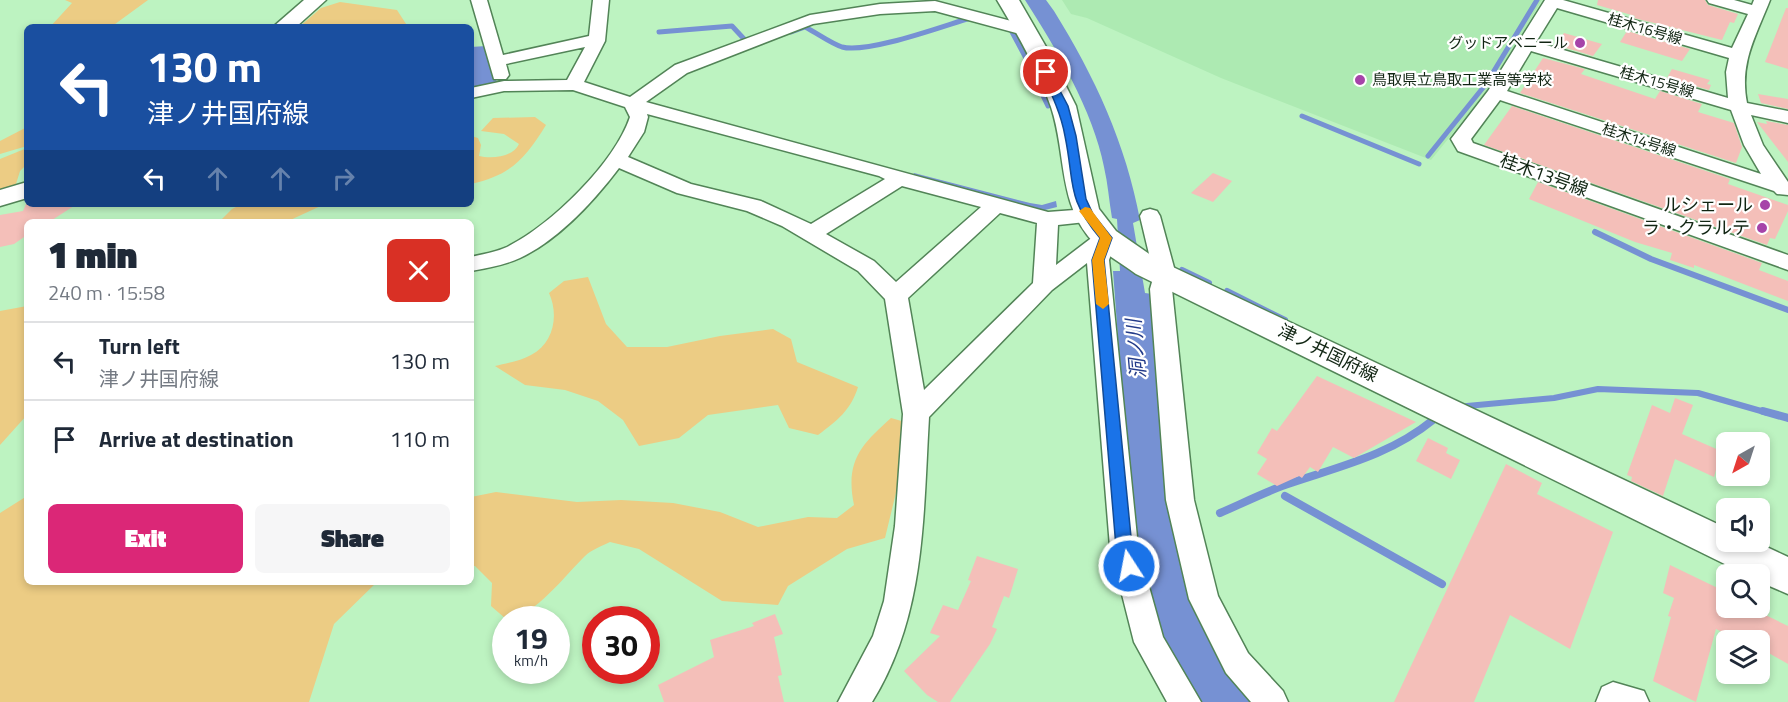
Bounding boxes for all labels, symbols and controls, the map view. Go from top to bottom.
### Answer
street label: 桂木16号線 [1605,7,1685,50]
place label: グッドアベニール [1448,31,1568,54]
text: 130 m [147,34,262,98]
marker: グッドアベニール [1573,36,1587,50]
pin [1020,46,1071,97]
icon: left [48,48,126,126]
icon: arrive [1029,55,1062,88]
street label: 桂木15号線 [1617,60,1697,103]
place label: 鳥取県立鳥取工業高等学校 [1372,68,1552,91]
marker: 鳥取県立鳥取工業高等学校 [1353,73,1367,87]
text: 津ノ井国府線 [147,92,309,133]
street label: 桂木14号線 [1599,117,1679,162]
street label: 桂木13号線 [1496,146,1592,203]
icon: left [138,162,171,195]
icon: ahead [201,162,234,195]
icon: ahead [264,162,297,195]
icon: right [327,162,360,195]
place label: ルシェール [1663,191,1753,218]
marker: ルシェール [1758,198,1772,212]
place label: ラ・クラルテ [1642,214,1750,241]
marker: ラ・クラルテ [1755,221,1769,235]
text: 1 min [48,227,137,282]
button: close [387,239,450,302]
text: 240 m · 15:58 [48,277,165,308]
water label: 洞ノ川 [1117,316,1154,380]
street label: 津ノ井国府線 [1274,317,1383,388]
text: Turn left [99,329,180,363]
text: 130 m [390,344,450,378]
icon: left [48,345,81,378]
text: 津ノ井国府線 [99,363,219,394]
text: Arrive at destination [99,422,294,456]
text: 110 m [390,422,450,456]
icon: arrive [48,423,81,456]
north arrow [1716,432,1770,486]
map controls [1716,432,1770,684]
button: sound [1716,498,1770,552]
button: Exit [48,504,243,573]
button: Share [255,504,450,573]
position arrow [1097,534,1161,598]
button: search [1716,564,1770,618]
speed limit sign: 30 [582,606,660,684]
text: 19 [514,615,548,661]
button: layers [1716,630,1770,684]
text: km/h [514,649,548,672]

